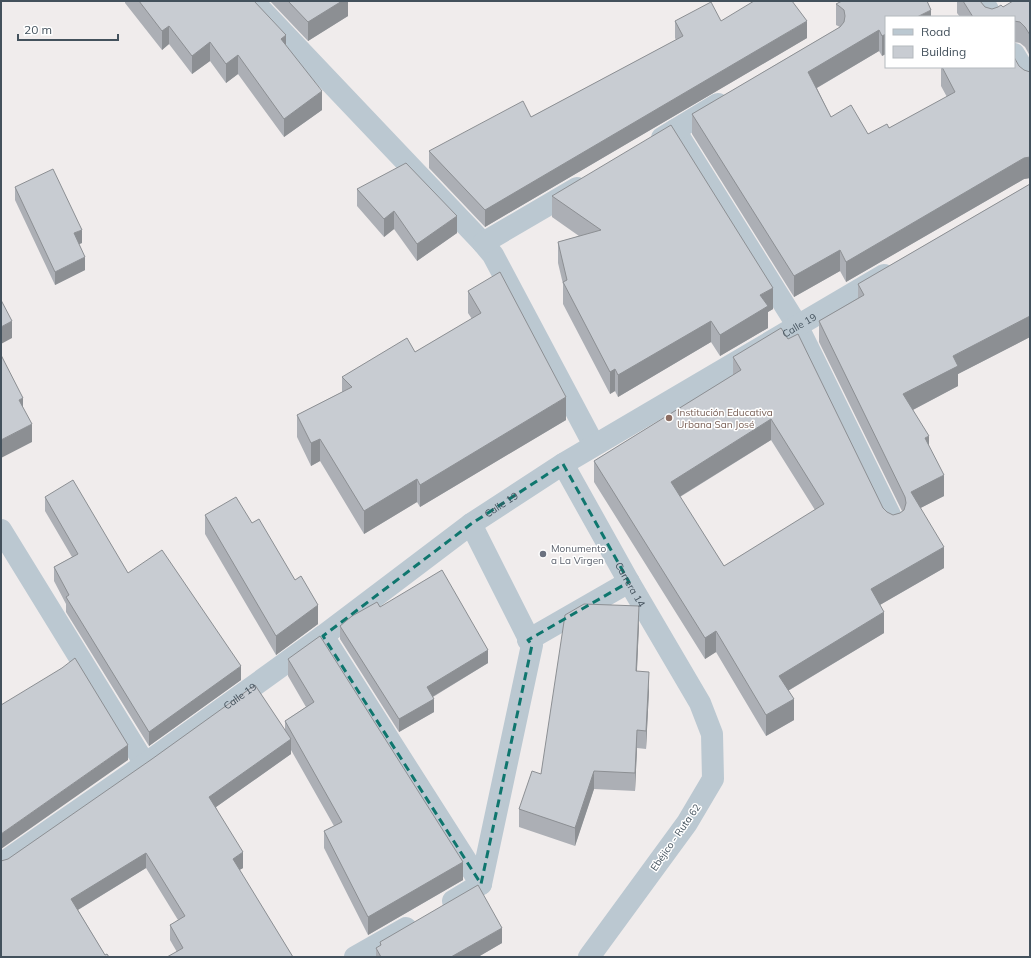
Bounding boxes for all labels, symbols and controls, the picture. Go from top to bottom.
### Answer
scale bar [18,16,118,42]
legend [885,16,1015,68]
text: 20 m [24,22,52,37]
text: Road [921,24,950,39]
text: Building [921,44,966,59]
street label: Calle 19 [780,310,819,341]
place label: Institución Educativa Urbana San José [677,406,773,431]
marker: Institución Educativa Urbana San José [664,413,674,423]
street label: Calle 19 [482,489,521,521]
place label: Monumento a La Virgen [551,542,606,567]
marker: Monumento a La Virgen [538,549,548,559]
street label: Carrera 14 [612,560,648,609]
street label: Calle 19 [221,680,259,713]
street label: Ebéjico - Ruta 62 [647,801,703,873]

